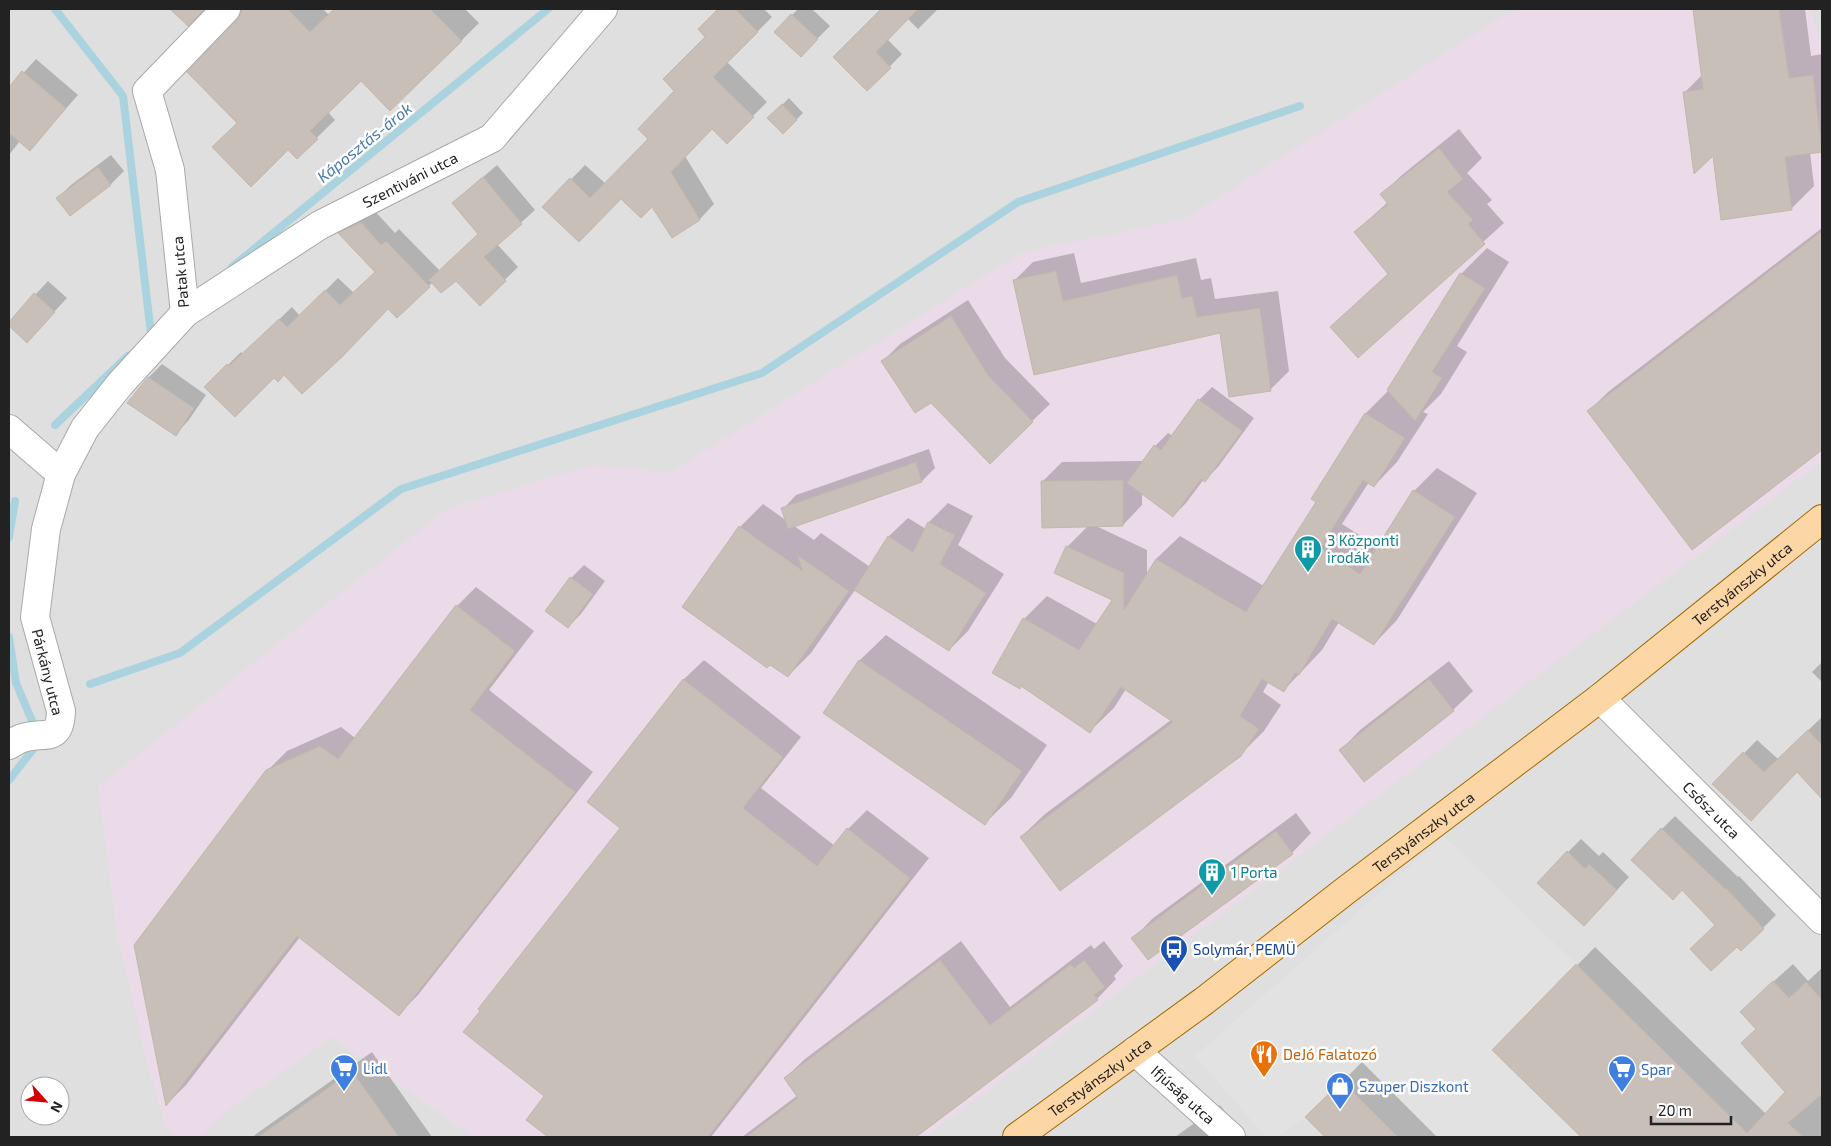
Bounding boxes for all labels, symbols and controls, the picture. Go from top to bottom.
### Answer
water label: Káposztás-árok [313,98,415,186]
street label: Szentiváni utca [359,148,460,211]
street label: Patak utca [168,236,192,308]
place label: 3 Központi irodák [1327,531,1399,566]
building icon: 3 Központi irodák [1293,534,1323,573]
street label: Terstyánszky utca [1688,538,1795,629]
street label: Párkány utca [29,627,67,717]
street label: Csősz utca [1679,777,1744,842]
street label: Terstyánszky utca [1369,788,1478,876]
building icon: 1 Porta [1197,857,1227,896]
place label: 1 Porta [1231,863,1278,881]
bus stop icon: Solymár, PEMÜ [1159,934,1189,973]
place label: Solymár, PEMÜ [1193,940,1296,958]
street label: Terstyánszky utca [1044,1034,1155,1120]
restaurant icon: DeJó Falatozó [1249,1039,1279,1078]
place label: DeJó Falatozó [1283,1045,1377,1063]
supermarket icon: Lidl [329,1053,359,1092]
supermarket icon: Spar [1607,1054,1637,1093]
place label: Lidl [363,1059,388,1077]
place label: Spar [1641,1060,1672,1078]
street label: Ifjúság utca [1148,1061,1219,1128]
shop icon: Szuper Diszkont [1325,1071,1355,1110]
north arrow [20,1076,70,1126]
place label: Szuper Diszkont [1359,1077,1469,1095]
scale bar [1651,1094,1731,1126]
text: N [47,1099,67,1115]
text: 20 m [1658,1101,1692,1119]

